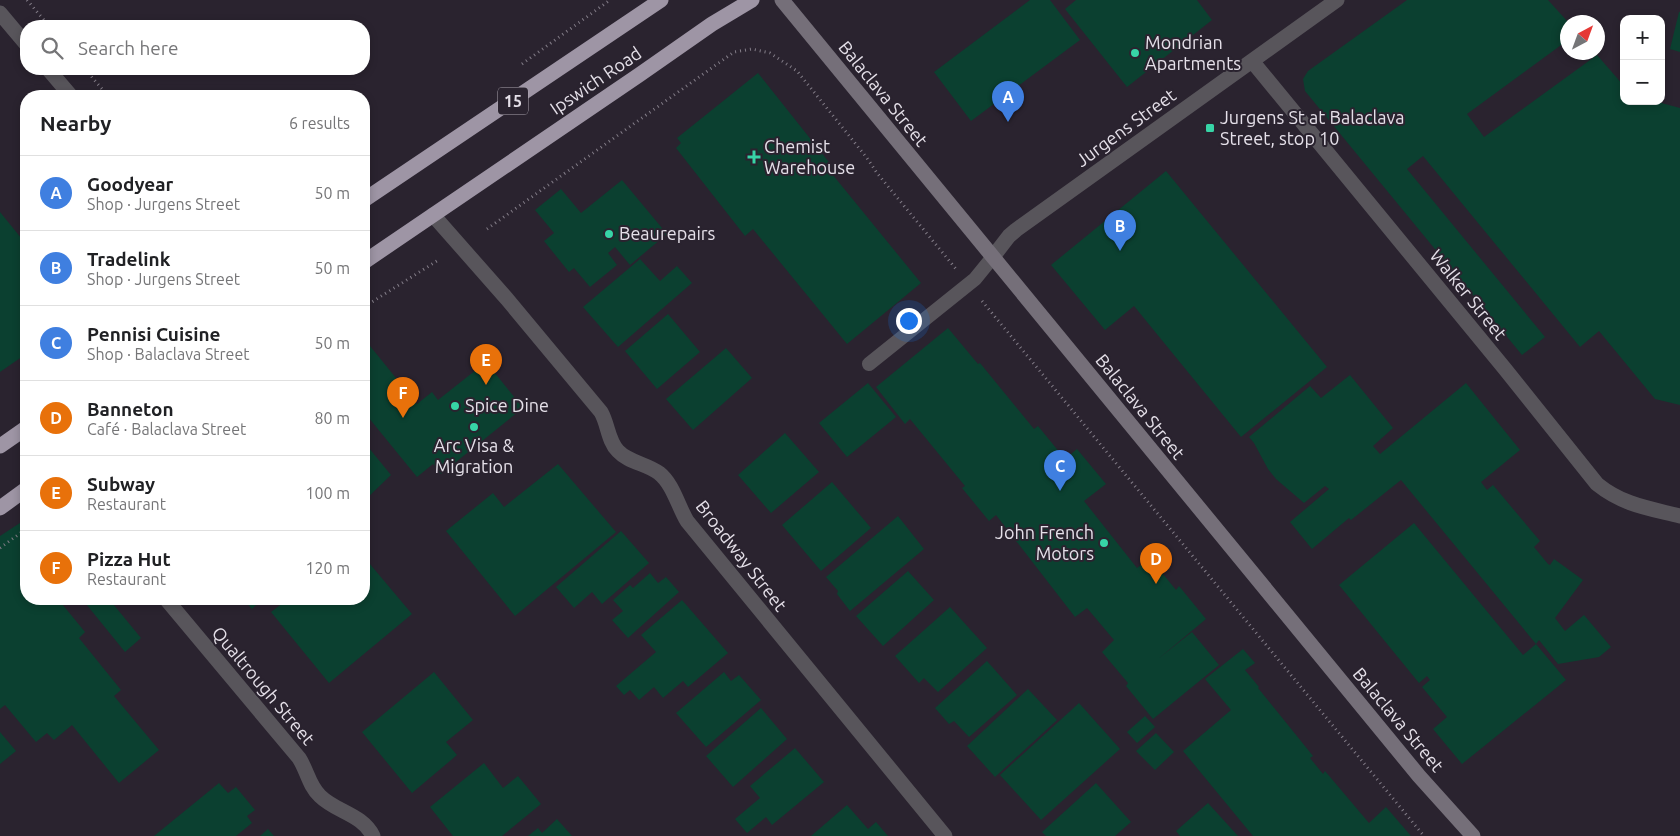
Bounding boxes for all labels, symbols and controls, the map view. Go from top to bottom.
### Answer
north arrow [1560,15,1605,60]
map controls [1620,15,1665,105]
button: + [1620,15,1665,60]
search box [20,20,370,75]
place label: Mondrian Apartments [1145,32,1241,73]
icon: search [38,34,66,62]
text: Search here [78,37,178,59]
street label: Balaclava Street [835,37,932,150]
street label: Ipswich Road [546,42,645,118]
marker: Mondrian Apartments [1129,47,1141,59]
button: − [1620,60,1665,105]
pin: A [992,81,1024,122]
street label: Jurgens Street [1072,84,1179,170]
road number: 15 [498,88,528,114]
place label: Jurgens St at Balaclava Street, stop 10 [1220,107,1405,148]
text: Nearby [40,111,111,135]
text: 6 results [289,114,350,132]
marker: Jurgens St at Balaclava Street, stop 10 [1204,122,1216,134]
place label: Chemist Warehouse [764,136,855,177]
marker: Chemist Warehouse [748,151,760,163]
text: Goodyear [87,173,173,195]
text: A [50,184,62,202]
text: 50 m [314,184,350,202]
text: Shop · Jurgens Street [87,195,240,213]
pin: B [1104,210,1136,251]
place label: Beaurepairs [619,223,716,243]
marker: Beaurepairs [603,228,615,240]
street label: Walker Street [1426,245,1511,343]
text: Tradelink [87,248,170,270]
text: B [51,259,61,277]
text: 50 m [314,259,350,277]
text: Shop · Jurgens Street [87,270,240,288]
your location [896,308,922,334]
text: Pennisi Cuisine [87,323,221,345]
text: C [51,334,61,352]
text: 50 m [314,334,350,352]
pin: E [470,344,502,385]
text: Shop · Balaclava Street [87,345,250,363]
street label: Balaclava Street [1092,350,1189,463]
pin: F [387,377,419,418]
place label: Spice Dine [465,395,549,415]
text: Banneton [87,398,174,420]
marker: Spice Dine [449,400,461,412]
text: D [50,409,62,427]
text: 80 m [314,409,350,427]
text: Café · Balaclava Street [87,420,246,438]
marker: Arc Visa & Migration [468,421,480,433]
place label: Arc Visa & Migration [434,435,514,476]
pin: C [1044,450,1076,491]
text: Subway [87,473,155,495]
text: E [51,484,61,502]
text: 100 m [305,484,350,502]
text: Restaurant [87,495,166,513]
street label: Broadway Street [692,496,791,615]
place label: John French Motors [995,522,1094,563]
marker: John French Motors [1098,537,1110,549]
pin: D [1140,543,1172,584]
text: Pizza Hut [87,548,171,570]
text: F [52,559,61,577]
text: 120 m [305,559,350,577]
text: Restaurant [87,570,166,588]
street label: Qualtrough Street [208,622,319,749]
street label: Balaclava Street [1350,663,1448,775]

